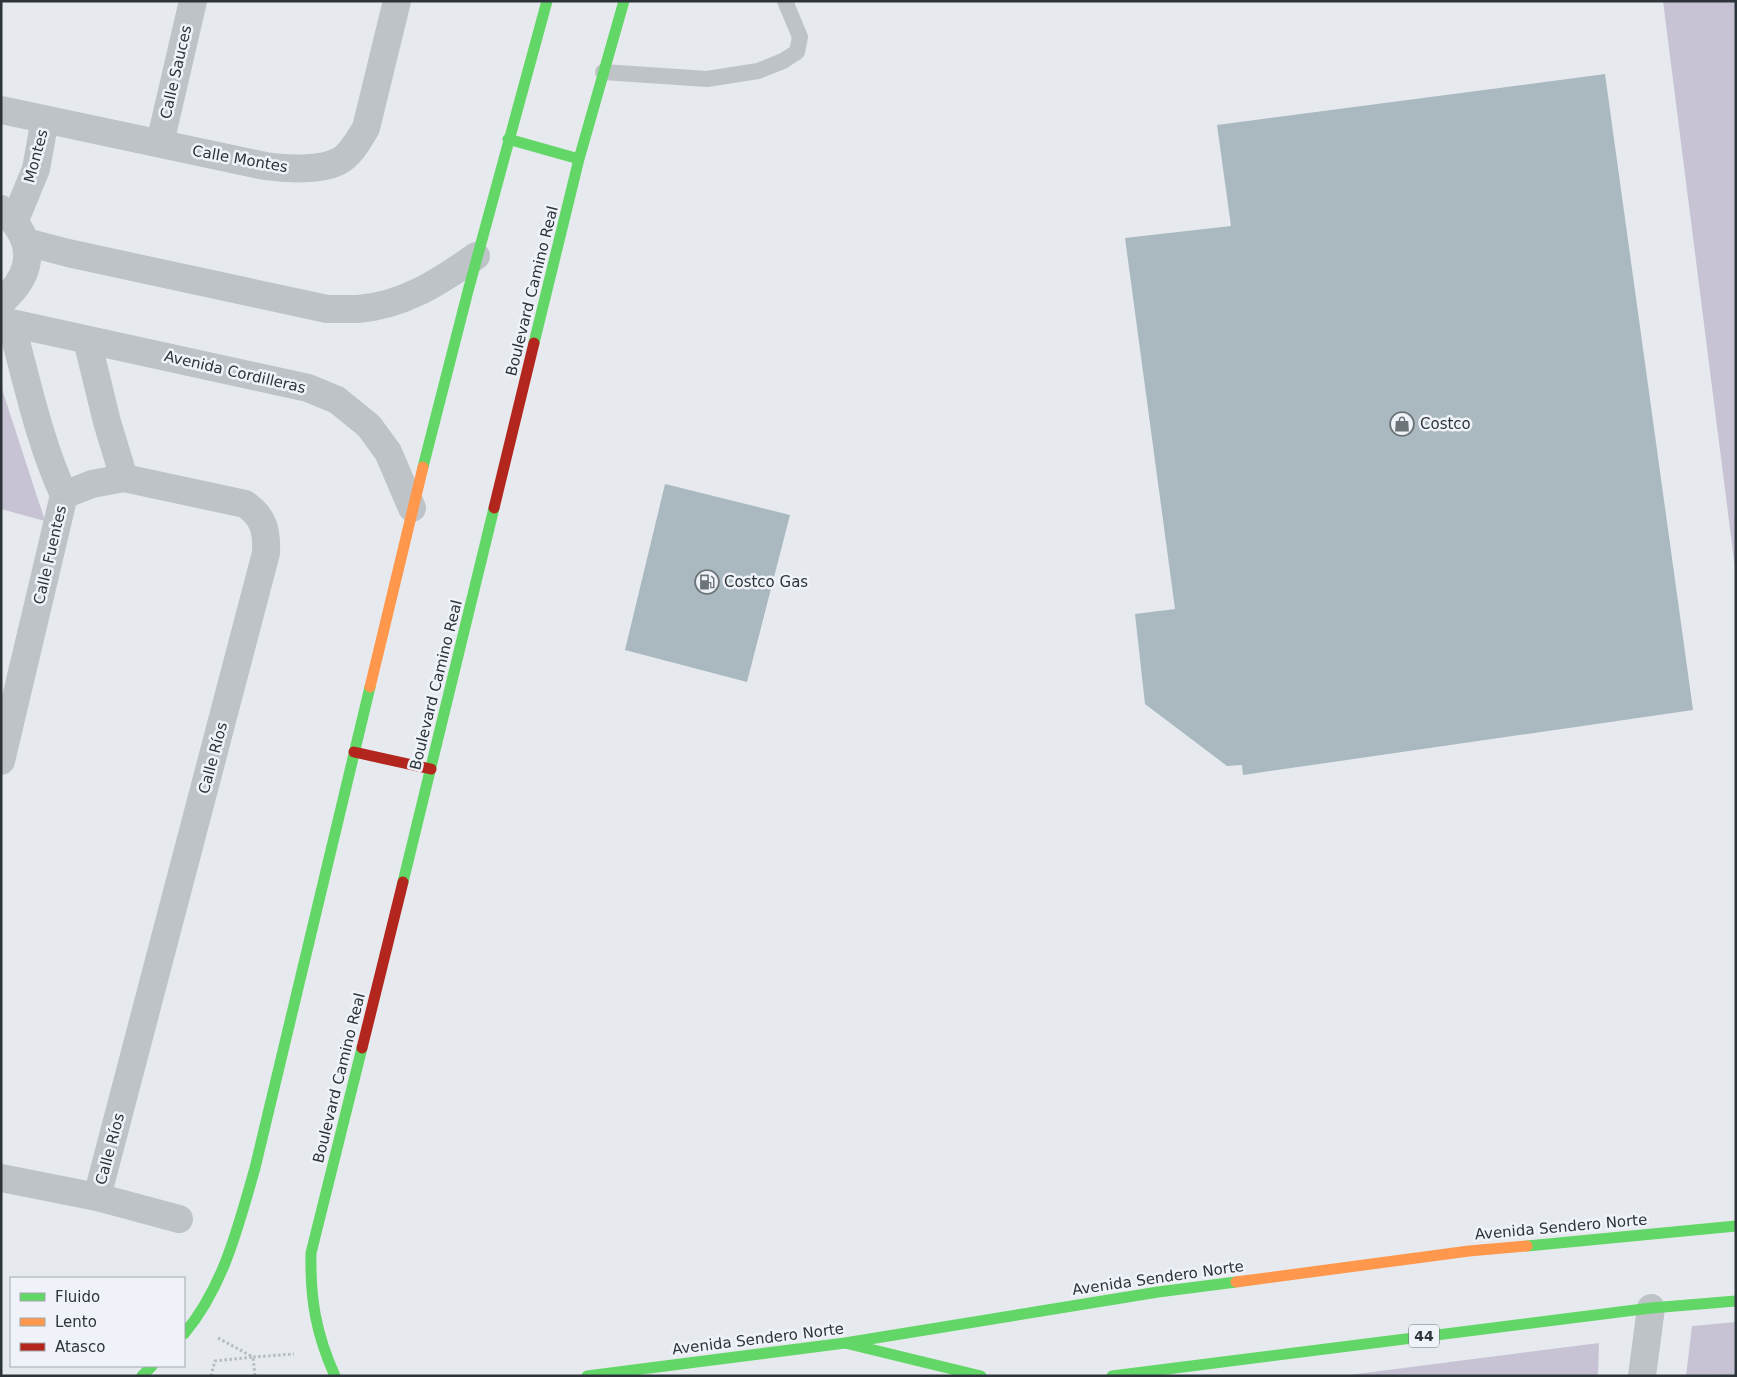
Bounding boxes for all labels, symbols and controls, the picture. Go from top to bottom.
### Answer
street label: Calle Sauces [156,23,196,121]
street label: Montes [20,127,52,185]
street label: Calle Montes [191,142,289,176]
street label: Boulevard Camino Real [502,204,562,378]
street label: Avenida Cordilleras [163,347,308,397]
shop icon: Costco [1389,411,1415,437]
place label: Costco [1420,415,1471,433]
street label: Calle Fuentes [30,504,70,606]
fuel station icon: Costco Gas [694,569,720,595]
place label: Costco Gas [724,573,808,591]
street label: Boulevard Camino Real [406,598,466,772]
street label: Calle Ríos [195,720,231,796]
street label: Boulevard Camino Real [309,991,369,1165]
street label: Calle Ríos [92,1111,128,1187]
street label: Avenida Sendero Norte [1474,1210,1648,1244]
street label: Avenida Sendero Norte [1071,1257,1245,1299]
legend [10,1277,185,1367]
text: Fluido [55,1288,100,1306]
text: Lento [55,1313,97,1331]
street label: Avenida Sendero Norte [671,1320,845,1358]
road number: 44 [1409,1324,1439,1348]
text: Atasco [55,1338,105,1356]

